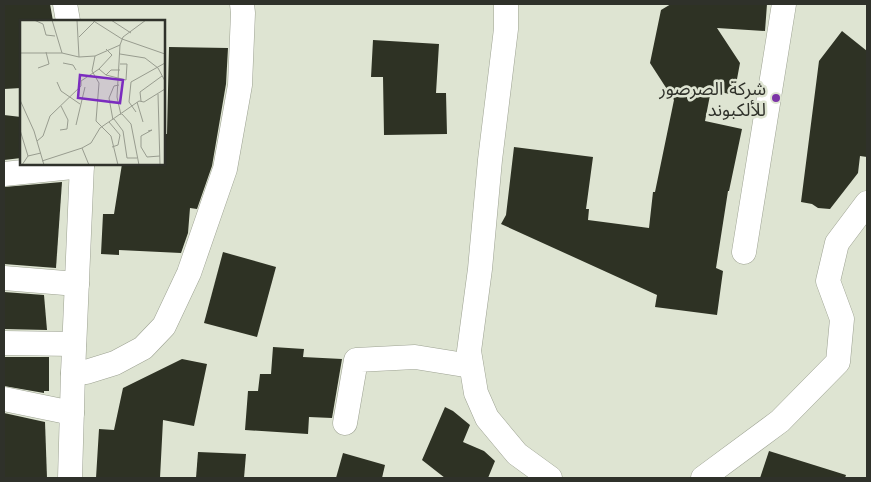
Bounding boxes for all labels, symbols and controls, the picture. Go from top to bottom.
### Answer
inset map [20,20,165,165]
place label: شركة الصرصور للألكبوند [658,78,766,121]
marker: شركة الصرصور للألكبوند [770,92,782,104]

